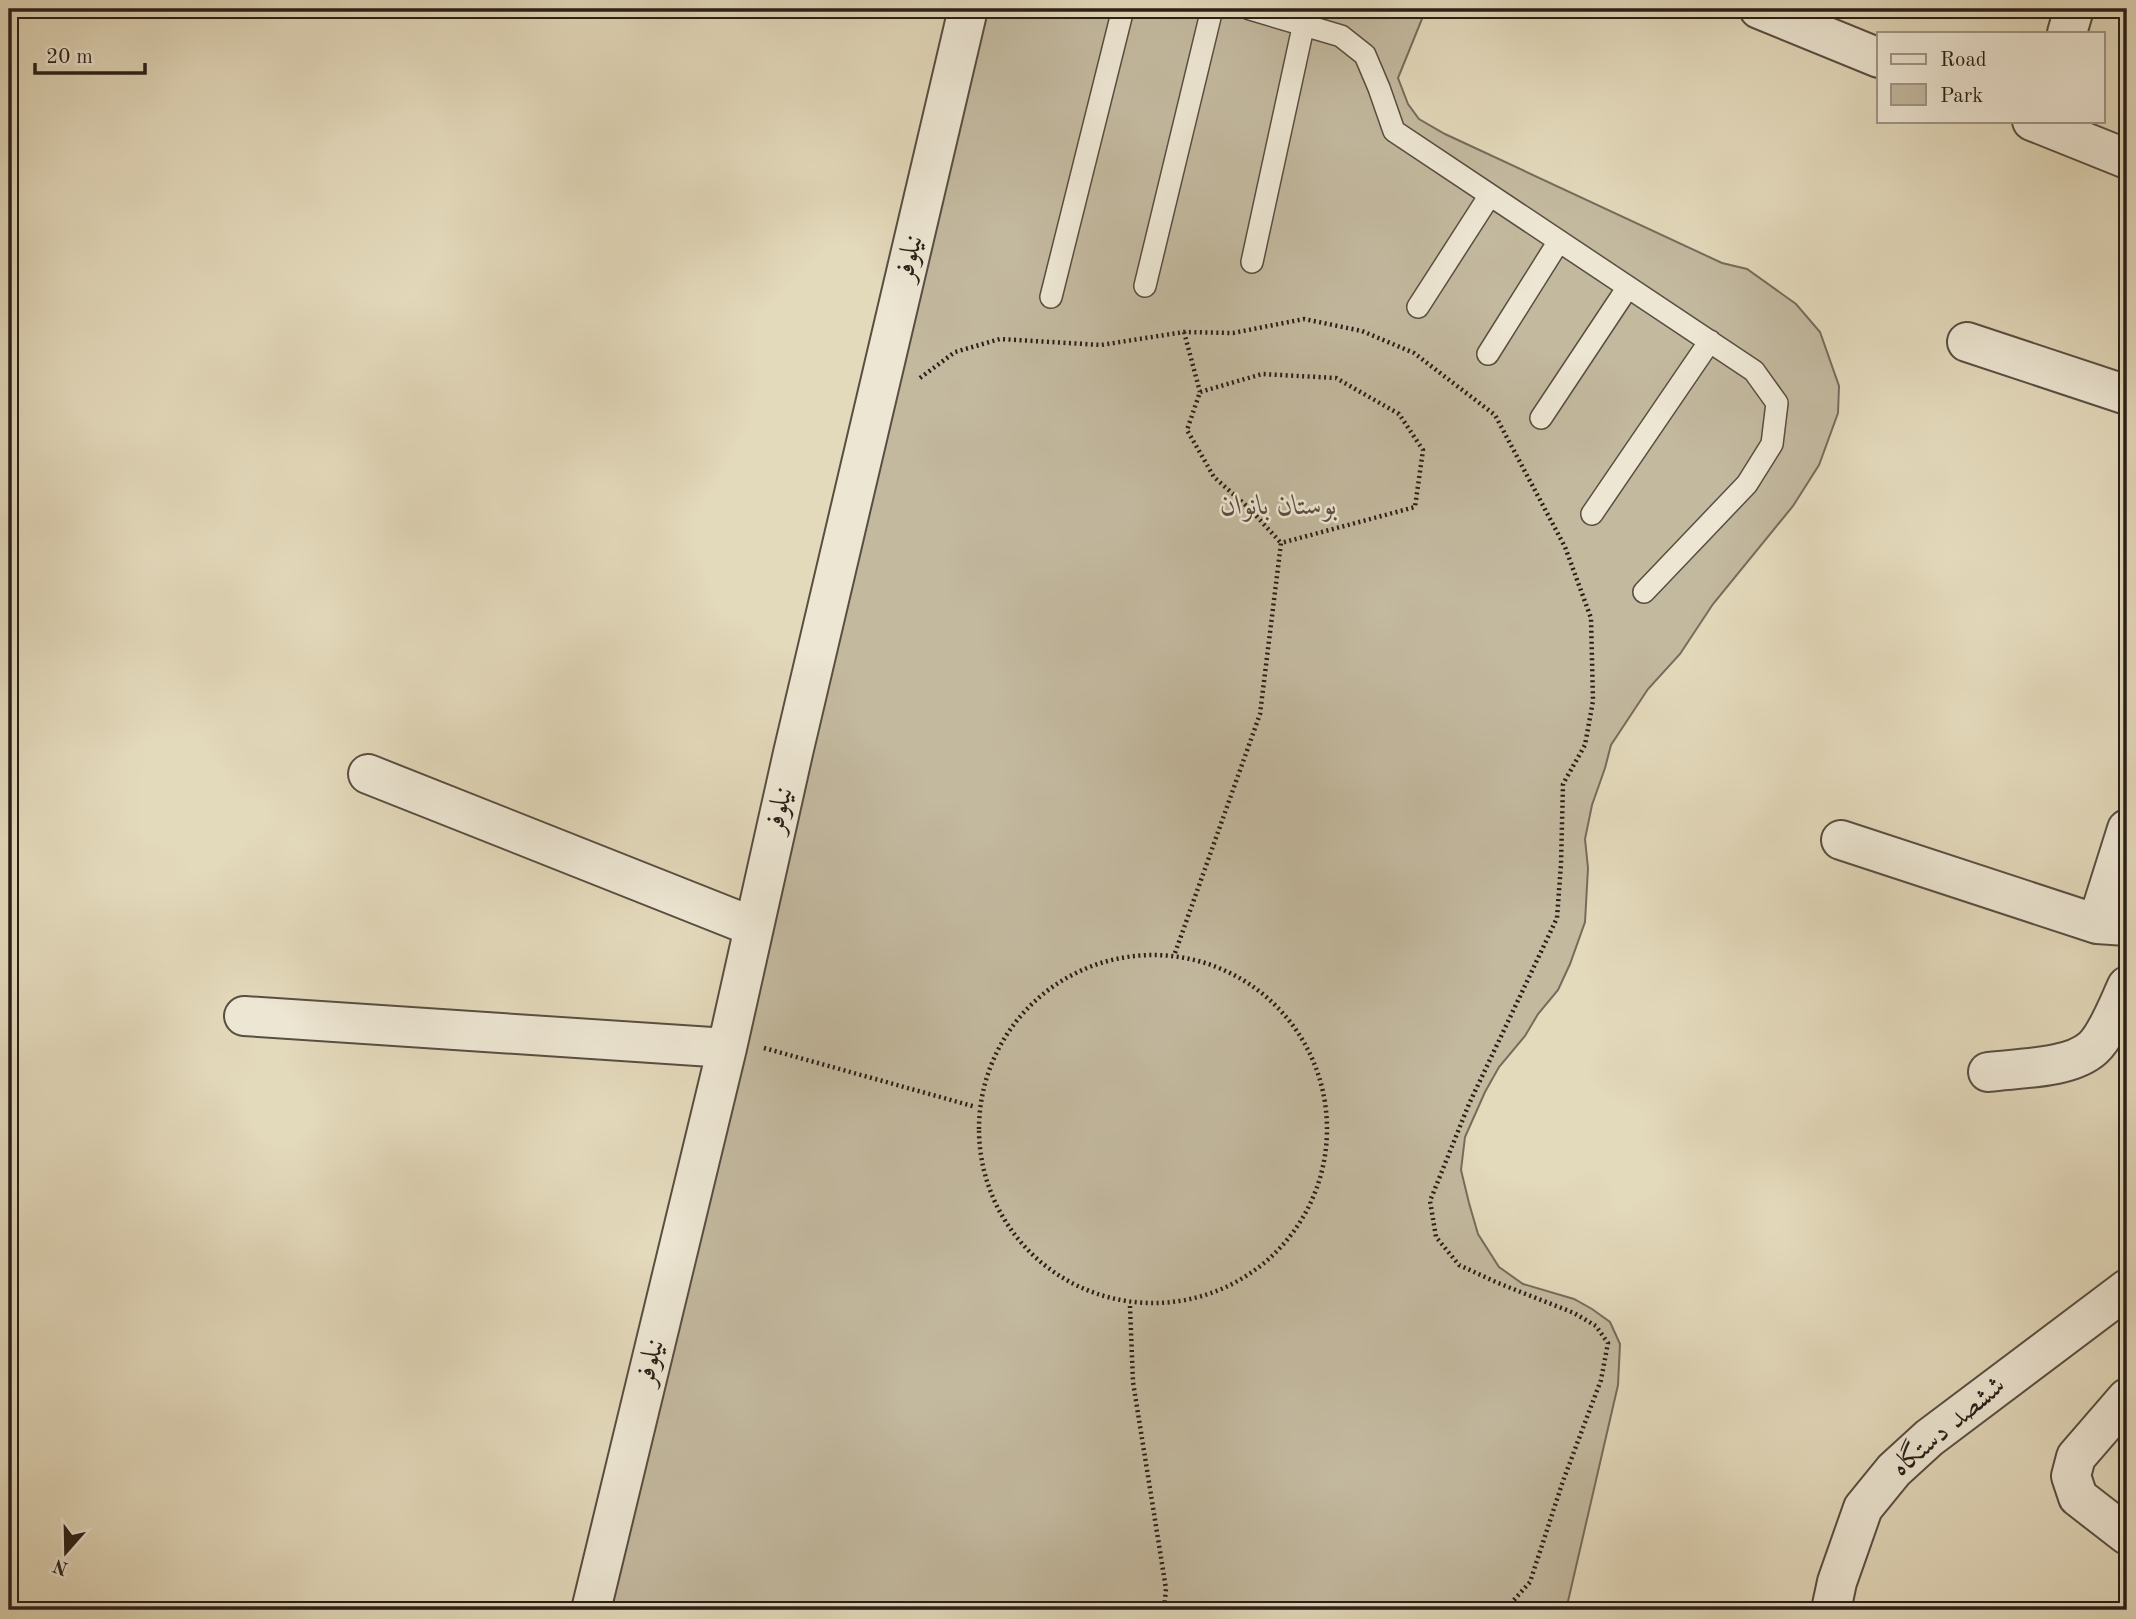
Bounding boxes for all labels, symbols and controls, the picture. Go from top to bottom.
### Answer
scale bar [35,32,145,76]
legend [1877,32,2104,122]
text: 20 m [46,47,93,68]
text: Road [1940,50,1987,71]
text: Park [1940,86,1983,107]
street label: نیلوفر [890,232,930,287]
park label: بوستان بانوان [1221,493,1337,522]
street label: نیلوفر [760,784,800,839]
street label: نیلوفر [631,1336,671,1391]
street label: ششصد دستگاه [1883,1367,2011,1482]
north arrow [32,1518,102,1588]
text: N [51,1554,71,1577]

